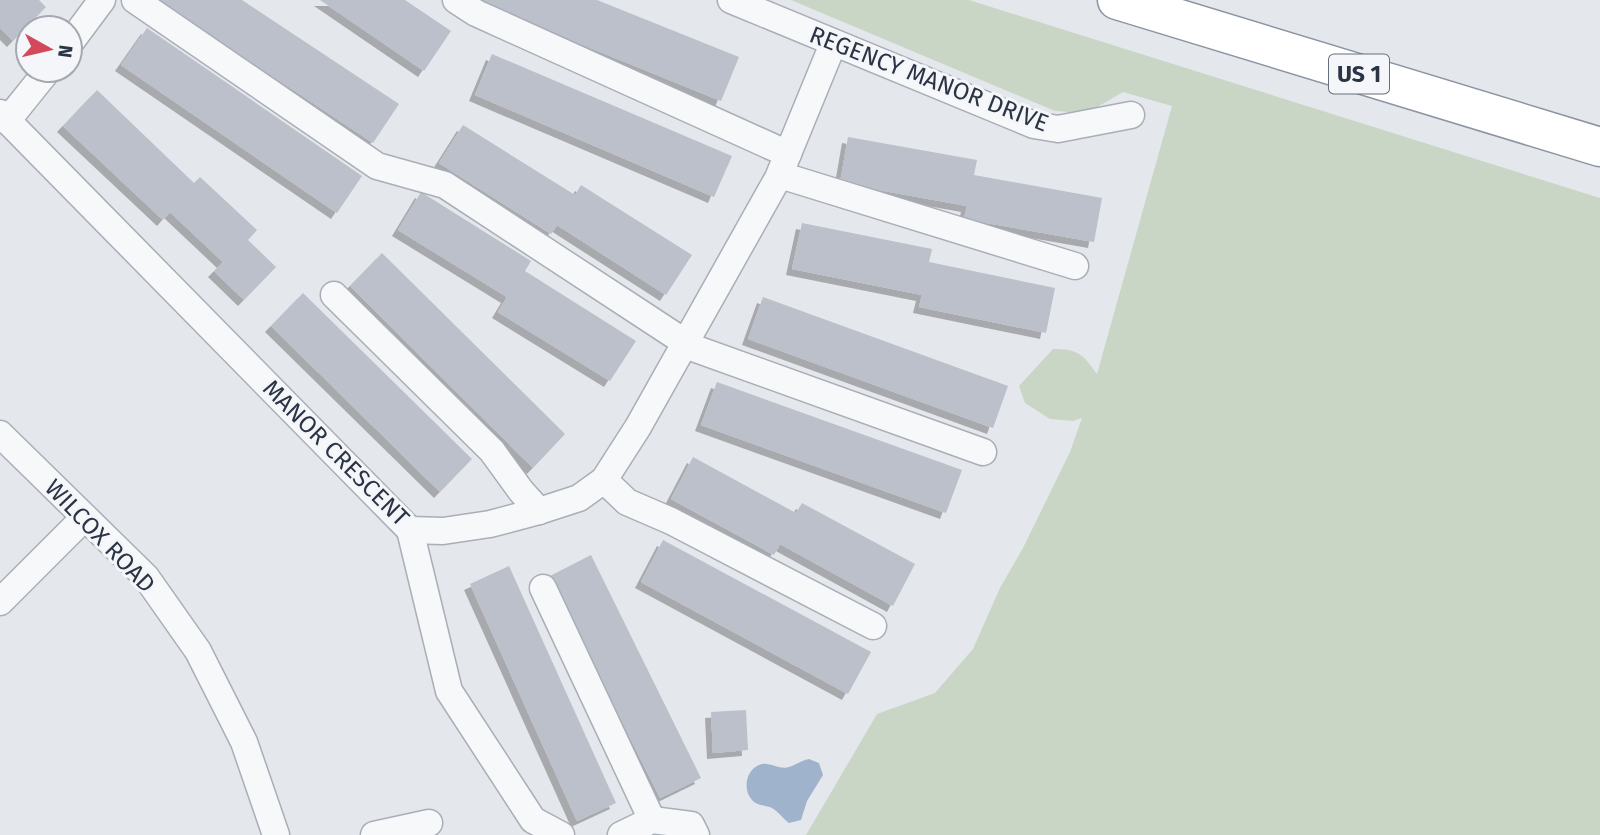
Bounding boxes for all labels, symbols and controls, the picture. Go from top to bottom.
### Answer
north arrow [14,14,84,84]
street label: REGENCY MANOR DRIVE [806,20,1052,138]
text: N [53,43,78,59]
road number: US 1 [1329,54,1389,94]
street label: MANOR CRESCENT [257,374,415,532]
street label: WILCOX ROAD [39,474,161,598]

